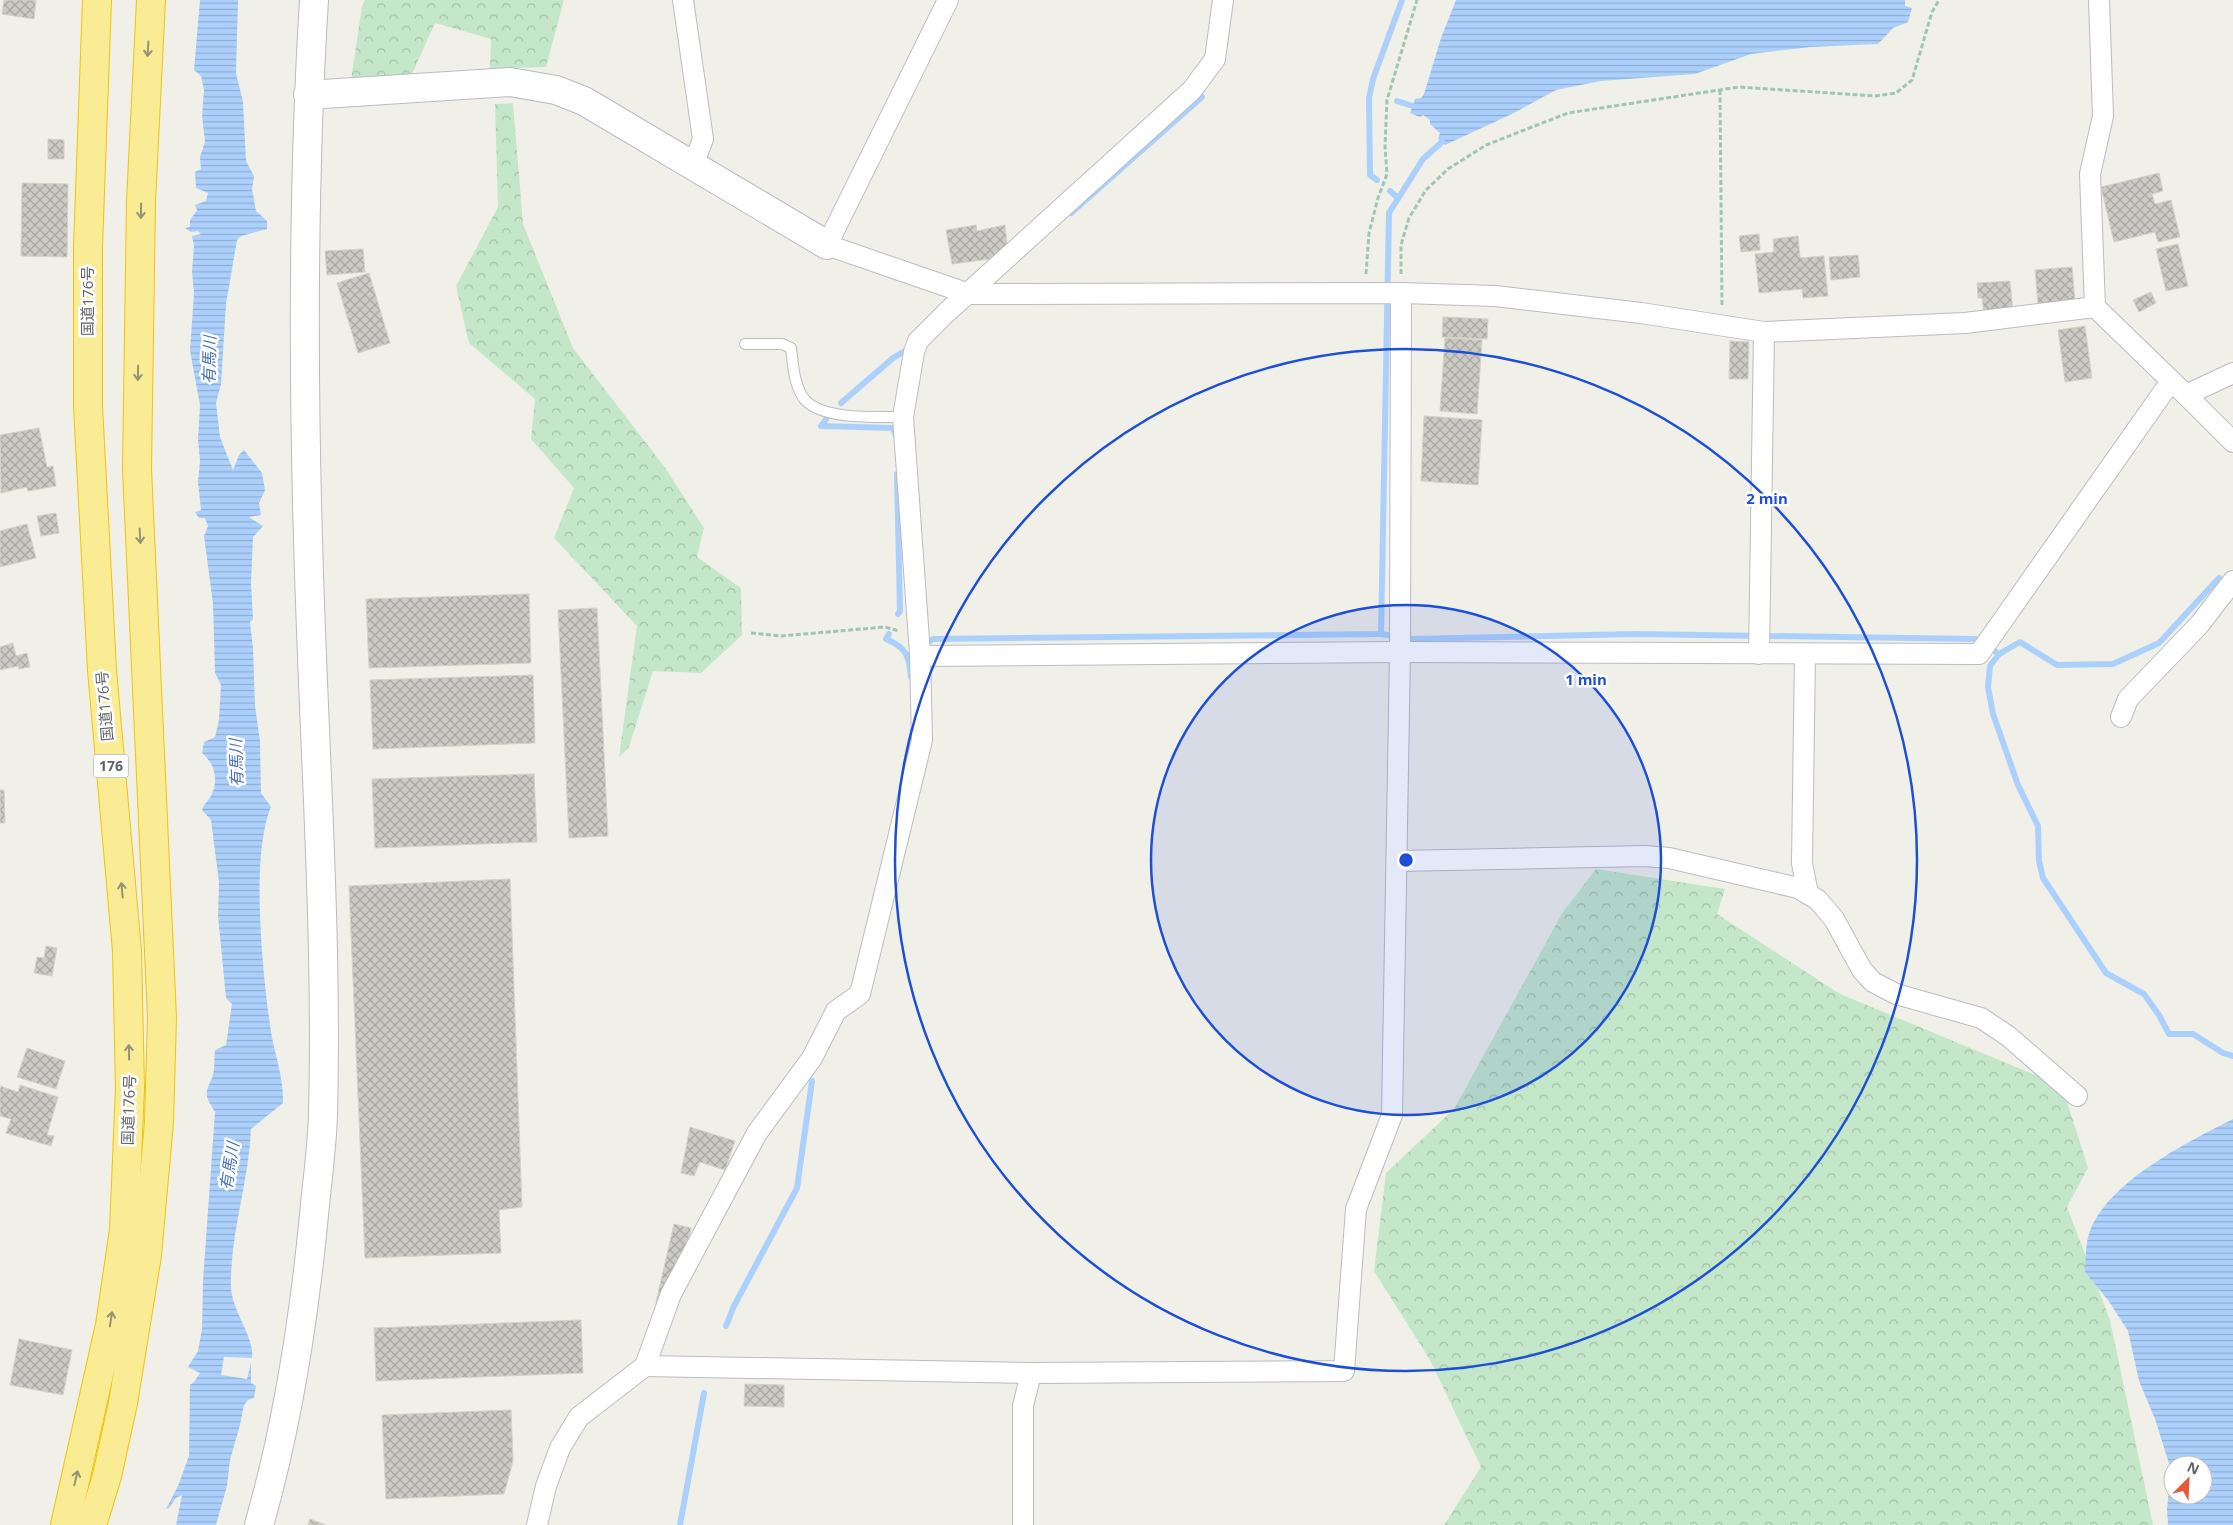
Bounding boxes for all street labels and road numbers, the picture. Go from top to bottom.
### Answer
street label: 国道176号 [77,266,97,336]
street label: 国道176号 [91,670,117,742]
road number: 176 [94,754,128,778]
street label: 国道176号 [117,1074,139,1146]

